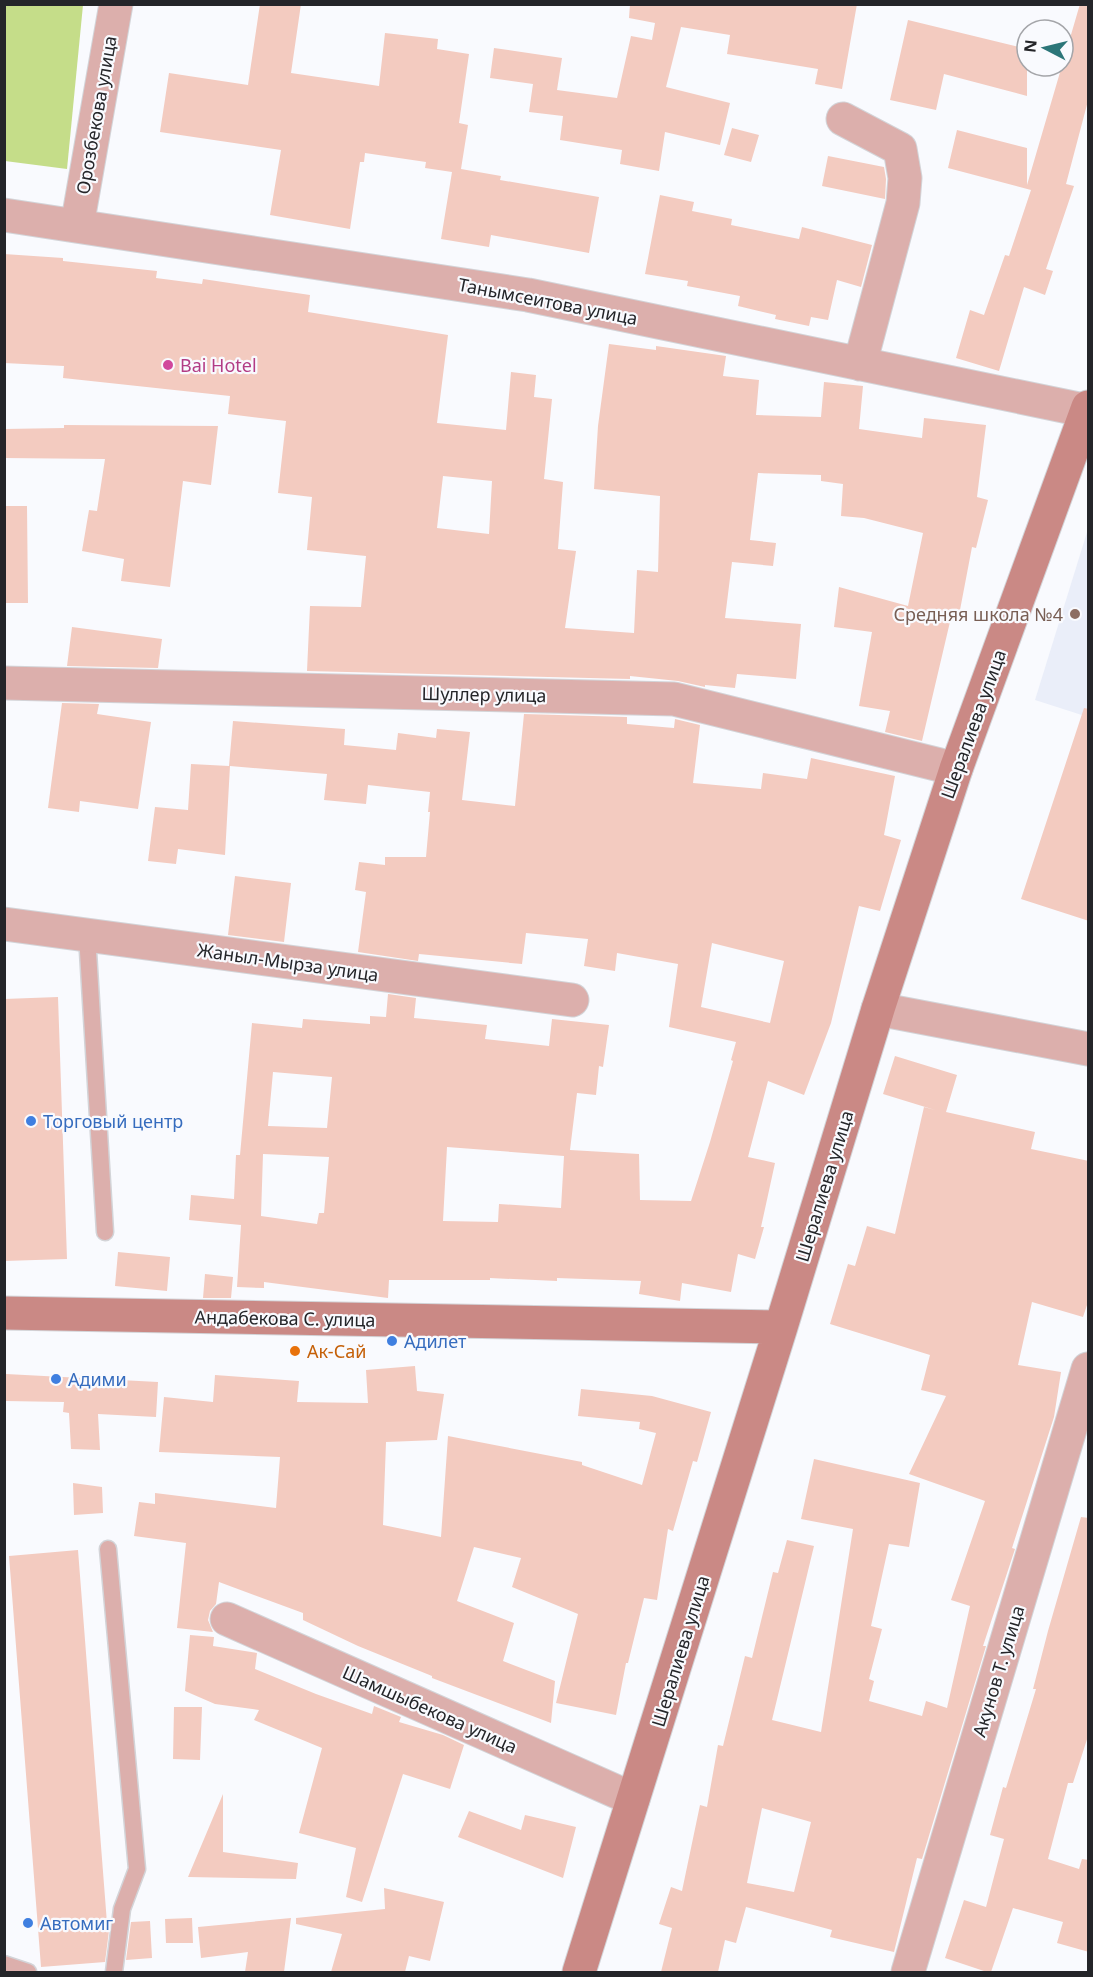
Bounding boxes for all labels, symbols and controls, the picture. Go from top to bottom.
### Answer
north arrow [1015,18,1075,78]
street label: Орозбекова улица [70,34,122,196]
text: N [1018,38,1042,54]
street label: Танымсеитова улица [456,272,640,330]
place label: Bai Hotel [180,353,257,377]
marker: Bai Hotel [161,358,175,372]
place label: Средняя школа №4 [893,602,1063,626]
marker: Средняя школа №4 [1068,607,1082,621]
street label: Шералиева улица [935,646,1011,802]
street label: Шуллер улица [421,681,547,707]
street label: Жаныл-Мырза улица [196,937,380,987]
street label: Шералиева улица [790,1107,858,1265]
place label: Торговый центр [43,1109,183,1133]
marker: Торговый центр [24,1114,38,1128]
street label: Андабекова С. улица [194,1304,376,1332]
place label: Адилет [404,1329,467,1353]
marker: Адилет [385,1334,399,1348]
place label: Ак-Сай [307,1339,366,1363]
marker: Ак-Сай [288,1344,302,1358]
place label: Адими [68,1367,127,1391]
marker: Адими [49,1372,63,1386]
street label: Шералиева улица [646,1572,714,1730]
street label: Акунов Т. улица [967,1602,1029,1740]
street label: Шамшыбекова улица [339,1660,521,1758]
place label: Автомиг [40,1911,113,1935]
marker: Автомиг [21,1916,35,1930]

